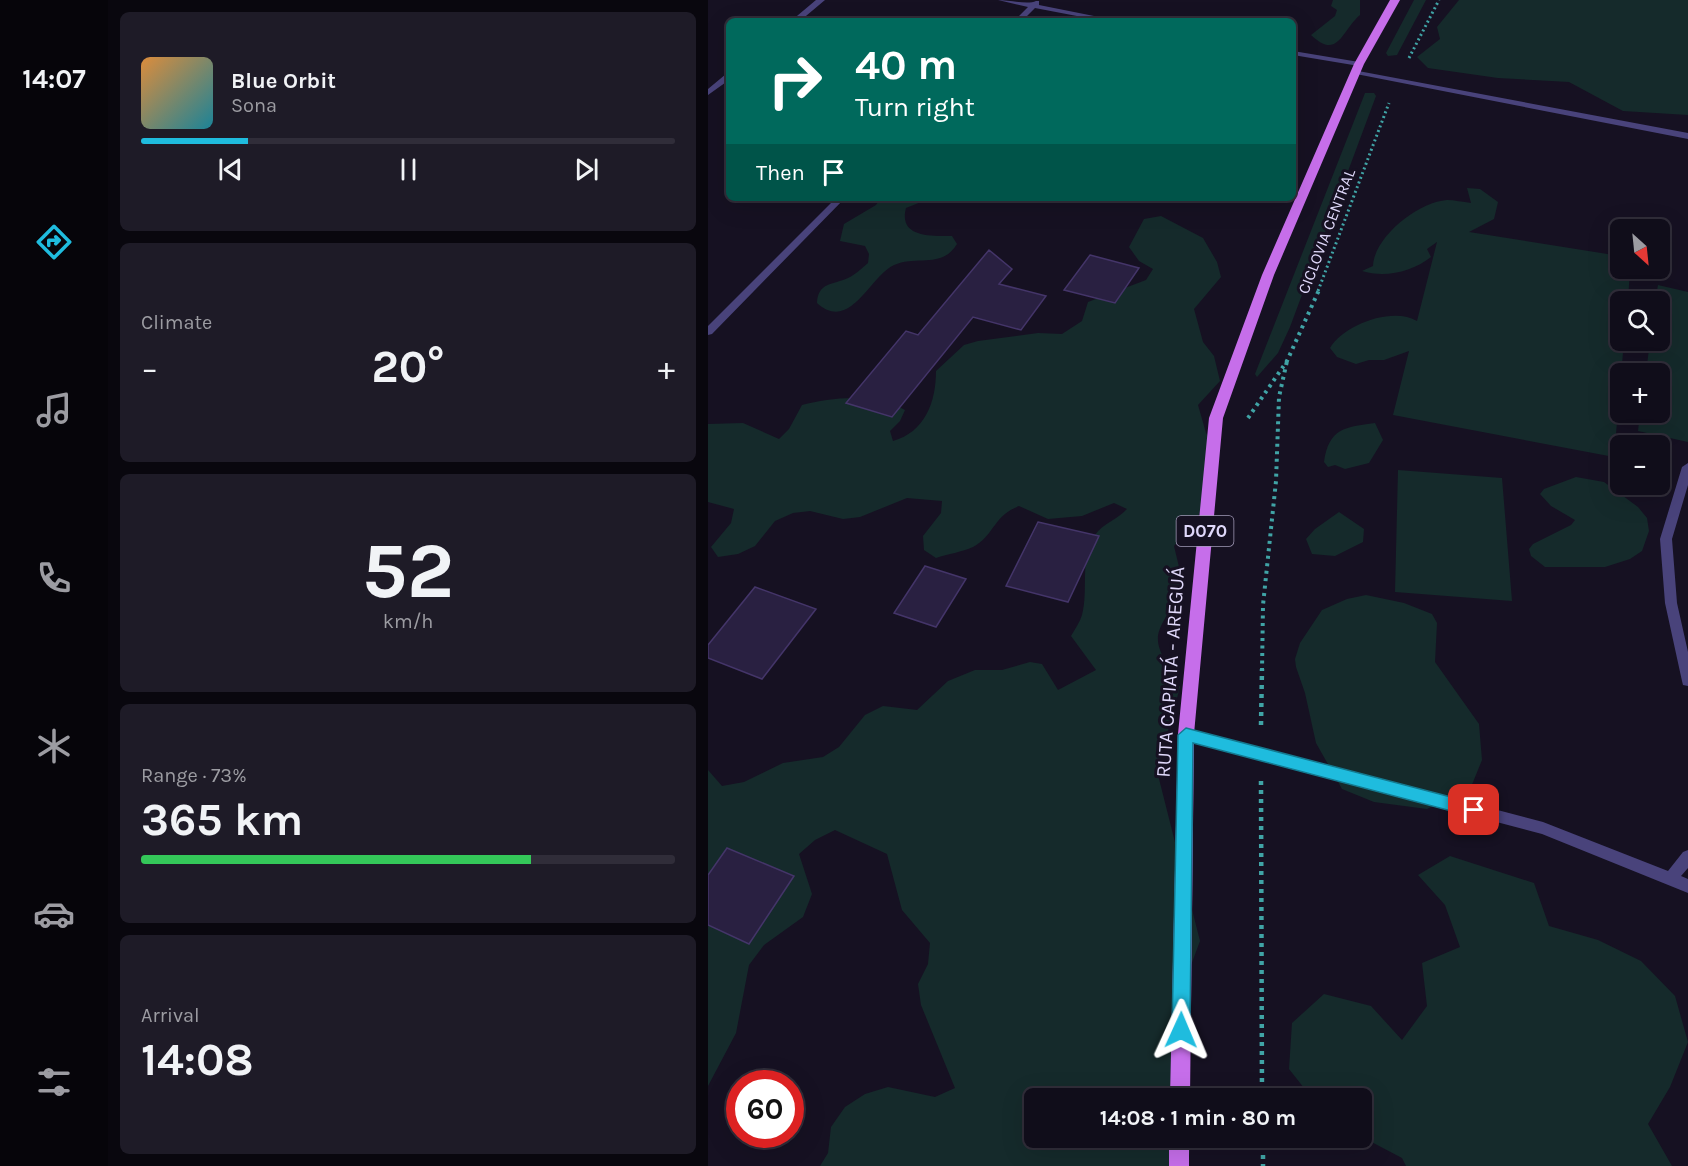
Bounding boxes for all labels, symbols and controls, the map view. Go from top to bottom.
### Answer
text: 40 m [855,40,957,90]
icon: right [756,42,834,120]
text: 14:07 [22,63,86,95]
text: Blue Orbit [231,68,336,94]
text: Turn right [855,91,975,123]
text: Sona [231,94,277,117]
icon: previous [214,153,247,186]
icon: pause [392,153,425,186]
icon: next [570,153,603,186]
icon: arrive [817,156,850,189]
text: Then [756,160,805,186]
street label: CICLOVIA CENTRAL [1294,165,1359,296]
north arrow [1610,219,1670,279]
map controls [1610,219,1670,495]
icon: directions [33,221,75,263]
button: search [1610,291,1670,351]
text: Climate [141,311,212,334]
text: 20° [371,341,445,393]
text: − [141,349,158,387]
text: + [658,349,675,387]
button: + [1610,363,1670,423]
icon: music [33,389,75,431]
button: − [1610,435,1670,495]
road number: D070 [1176,516,1234,546]
text: 52 [362,525,454,617]
icon: phone [33,557,75,599]
street label: RUTA CAPIATÁ - AREGUÁ [1151,566,1189,778]
text: km/h [383,610,433,633]
icon: climate [33,725,75,767]
text: Range · 73% [141,764,247,787]
pin [1448,784,1499,835]
icon: arrive [1457,793,1490,826]
text: 365 km [141,794,303,846]
icon: car [33,893,75,935]
position arrow [1149,998,1213,1062]
text: Arrival [141,1004,200,1027]
text: 14:08 [141,1034,254,1086]
icon: filters [33,1061,75,1103]
speed limit sign: 60 [726,1070,804,1148]
text: 14:08 · 1 min · 80 m [1100,1105,1296,1131]

